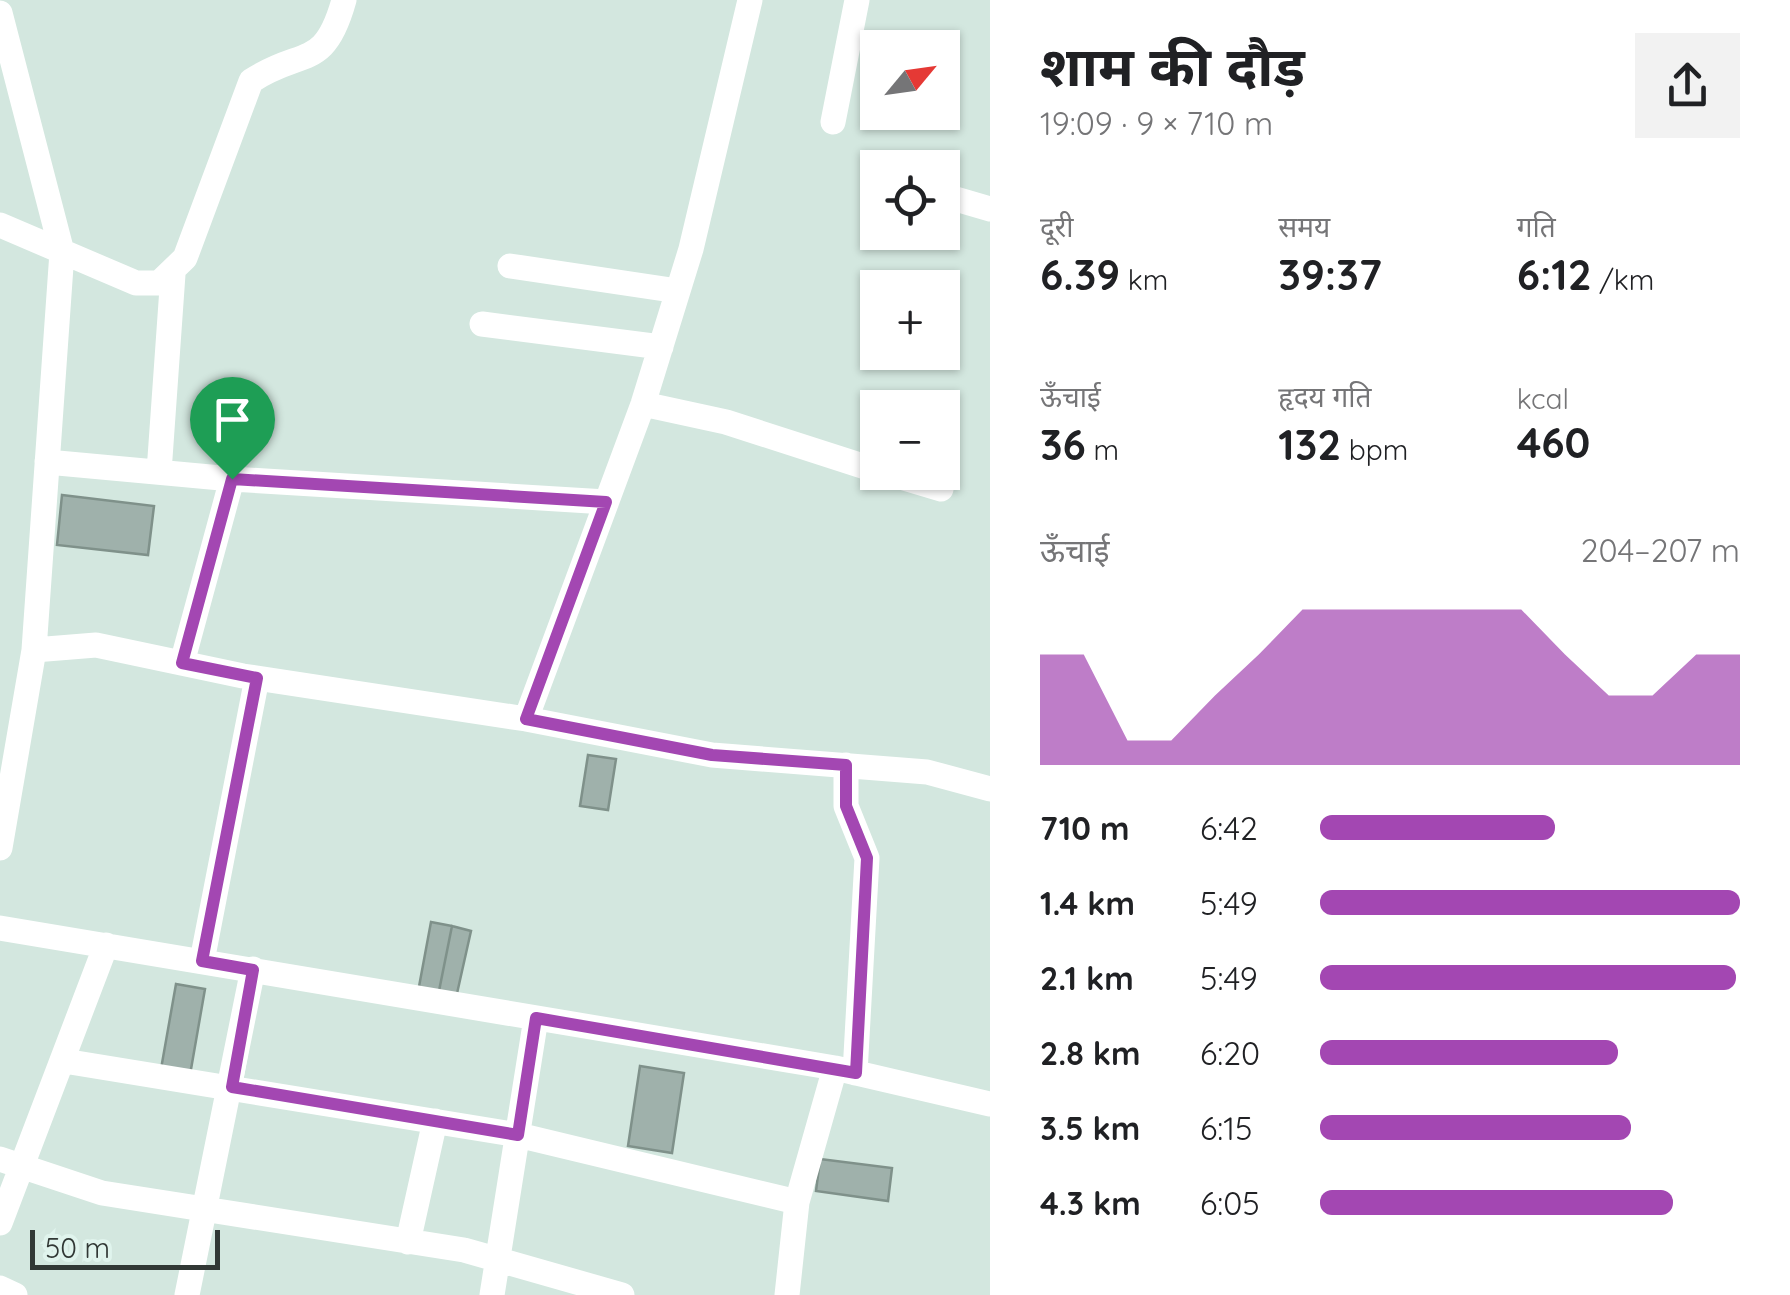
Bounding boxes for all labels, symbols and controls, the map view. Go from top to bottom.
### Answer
north arrow [860,30,960,130]
map controls [860,30,960,490]
text: शाम की दौड़ [1040,31,1305,100]
button: share [1635,33,1740,138]
text: 19:09 · 9 × 710 m [1040,103,1273,143]
button: locate [860,150,960,250]
text: दूरी [1040,209,1074,244]
text: समय [1278,209,1330,244]
text: गति [1517,209,1556,244]
text: 6.39 [1040,248,1120,301]
text: 39:37 [1278,248,1382,301]
text: 6:12 [1517,248,1592,301]
text: km [1120,262,1168,297]
text: /km [1592,262,1654,297]
button: + [860,270,960,370]
pin [190,377,275,480]
text: ऊँचाई [1040,379,1101,414]
text: हृदय गति [1278,379,1371,414]
text: kcal [1517,381,1569,416]
button: − [860,390,960,490]
icon: arrive [205,392,260,447]
text: 460 [1517,416,1590,469]
text: 36 [1040,418,1086,471]
text: 132 [1278,418,1341,471]
text: m [1086,432,1119,467]
text: bpm [1341,432,1408,467]
text: ऊँचाई [1040,530,1109,570]
text: 204–207 m [1581,530,1740,570]
text: 710 m [1040,808,1129,848]
text: 6:42 [1200,808,1258,848]
text: 1.4 km [1040,883,1135,923]
text: 5:49 [1200,883,1258,923]
text: 2.1 km [1040,958,1134,998]
text: 5:49 [1200,958,1258,998]
text: 2.8 km [1040,1033,1140,1073]
text: 6:20 [1200,1033,1260,1073]
text: 3.5 km [1040,1108,1140,1148]
text: 6:15 [1200,1108,1252,1148]
text: 4.3 km [1040,1183,1141,1223]
text: 6:05 [1200,1183,1260,1223]
scale bar [30,1225,220,1270]
text: 50 m [45,1230,110,1265]

